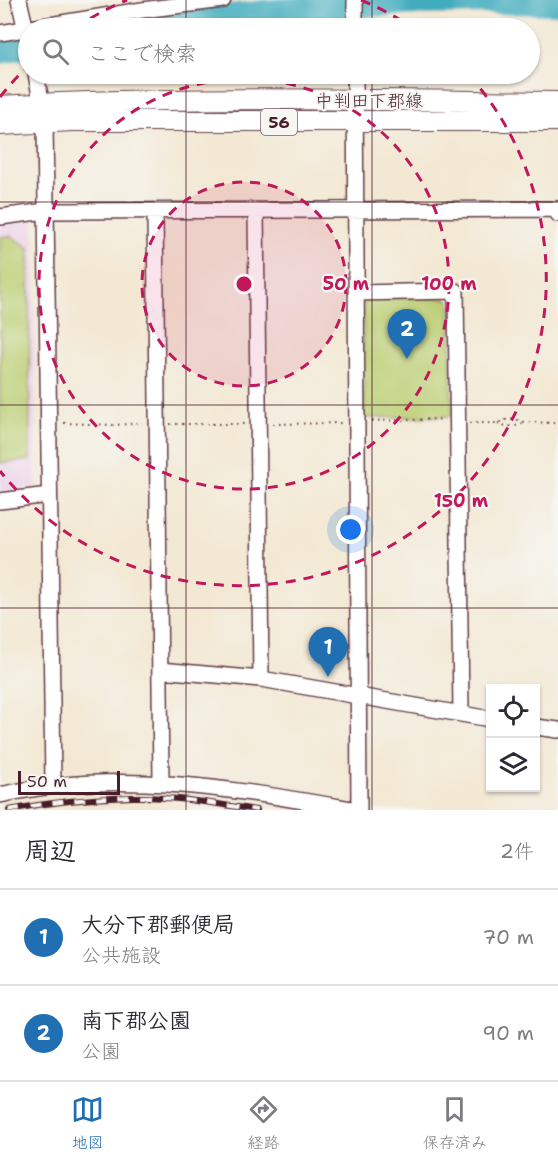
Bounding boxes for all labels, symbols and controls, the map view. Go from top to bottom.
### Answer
search box [18,18,540,84]
icon: search [39,35,72,68]
text: ここで検索 [87,39,197,68]
street label: 中判田下郡線 [315,89,423,113]
road number: 56 [261,109,297,135]
text: 50 m [323,272,370,296]
text: 100 m [421,272,477,296]
centre of rings [234,274,254,294]
pin: 2 [388,310,426,359]
text: 150 m [434,489,489,513]
your location [336,515,365,544]
pin: 1 [308,628,348,677]
map controls [486,684,540,792]
button: locate [486,684,540,738]
button: layers [486,738,540,792]
scale bar [18,768,120,796]
text: 50 m [27,771,67,792]
text: 周辺 [24,833,76,868]
text: 2件 [500,838,534,864]
text: 大分下郡郵便局 [81,910,235,939]
text: 1 [39,924,48,950]
text: 70 m [482,924,534,950]
text: 公共施設 [81,942,161,968]
text: 南下郡公園 [81,1006,191,1035]
text: 2 [37,1020,51,1046]
text: 90 m [482,1020,534,1046]
text: 公園 [81,1038,121,1064]
tab: 地図 [71,1093,104,1153]
tab: 経路 [247,1093,280,1153]
tab: 保存済み [423,1093,487,1153]

